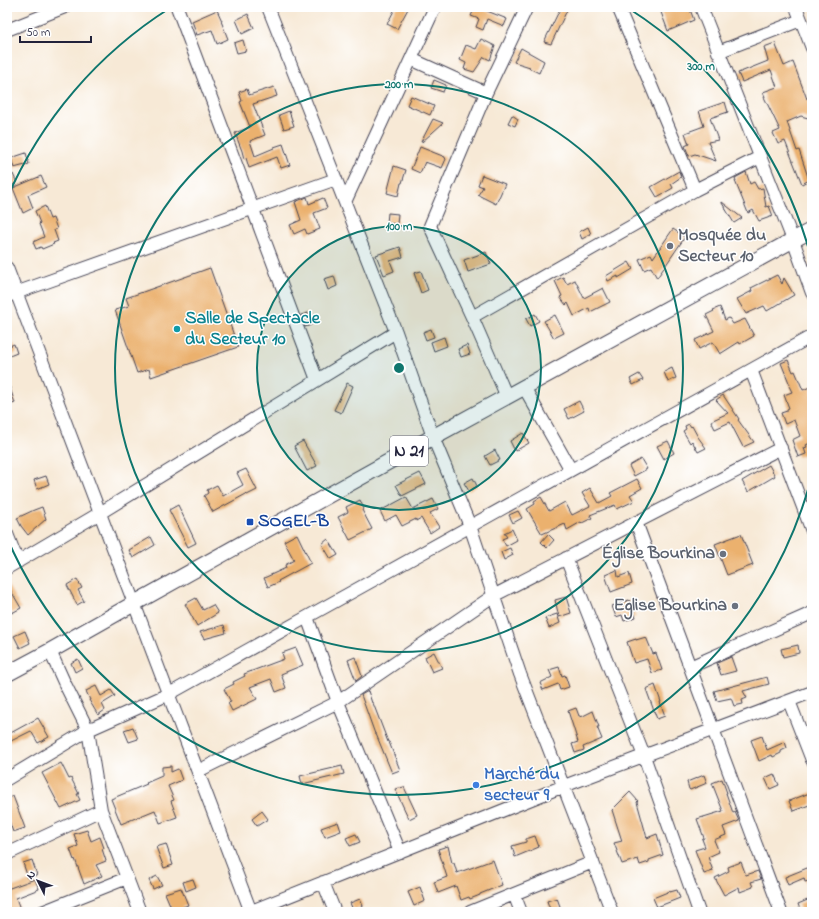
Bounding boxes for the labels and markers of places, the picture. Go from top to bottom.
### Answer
place label: Mosquée du Secteur 10 [678,223,766,270]
marker: Mosquée du Secteur 10 [665,241,675,251]
place label: Salle de Spectacle du Secteur 10 [185,306,321,353]
marker: Salle de Spectacle du Secteur 10 [172,324,182,334]
centre of rings [392,361,406,375]
place label: SOGEL-B [258,509,329,535]
marker: SOGEL-B [245,517,255,527]
place label: Église Bourkina [602,541,715,568]
marker: Église Bourkina [718,549,728,559]
place label: Eglise Bourkina [614,593,727,620]
marker: Eglise Bourkina [730,601,740,611]
place label: Marché du secteur 9 [484,762,560,809]
marker: Marché du secteur 9 [471,780,481,790]

